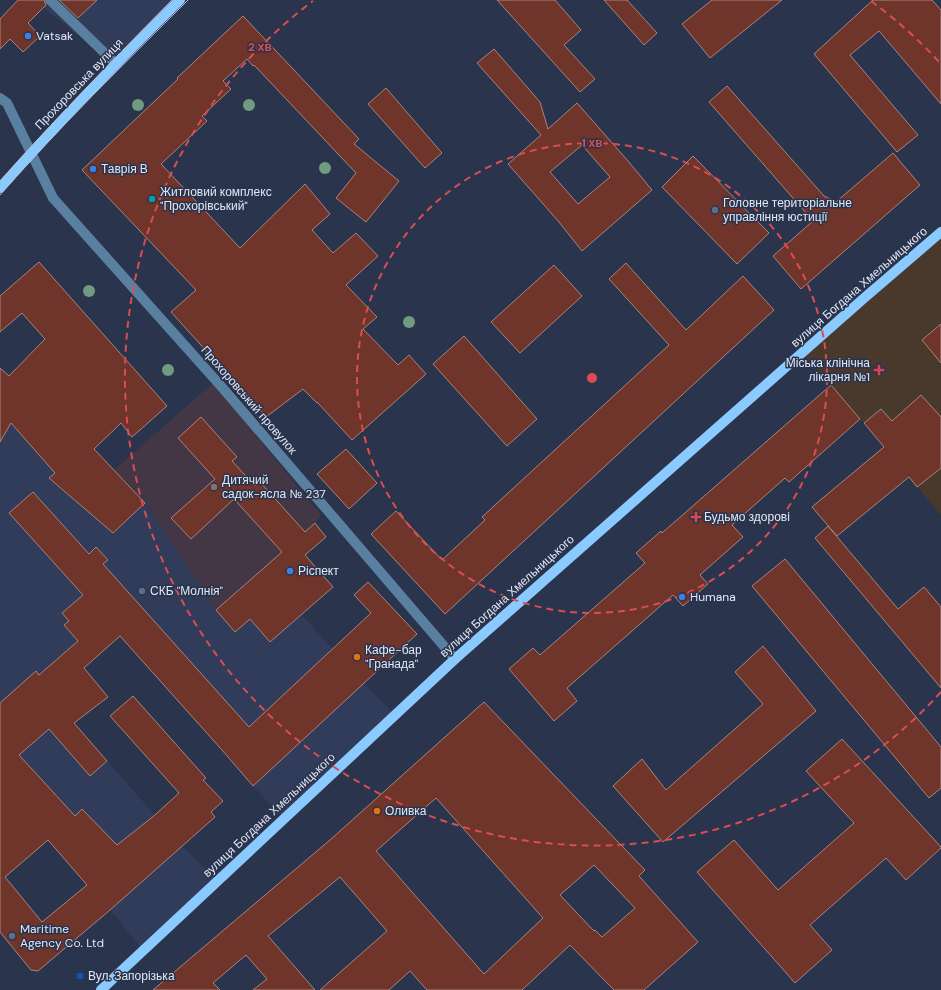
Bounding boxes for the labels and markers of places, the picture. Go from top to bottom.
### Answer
place label: Vatsak [36,28,73,44]
marker: Vatsak [23,31,33,41]
place label: Таврія В [101,161,148,177]
marker: Таврія В [88,164,98,174]
place label: Житловий комплекс "Прохорівський" [160,184,272,214]
marker: Житловий комплекс "Прохорівський" [147,194,157,204]
place label: Головне територіальне управління юстиції [723,195,852,225]
marker: Головне територіальне управління юстиції [710,205,720,215]
place label: Міська клінічна лікарня №1 [786,355,870,385]
marker: Міська клінічна лікарня №1 [873,364,885,376]
centre of rings [585,371,599,385]
place label: Дитячий садок-ясла № 237 [222,472,326,502]
marker: Дитячий садок-ясла № 237 [209,482,219,492]
place label: Будьмо здорові [704,509,790,525]
marker: Будьмо здорові [691,512,701,522]
place label: Ріспект [298,563,339,579]
marker: Ріспект [285,566,295,576]
place label: СКБ "Молнія" [150,583,224,599]
marker: СКБ "Молнія" [137,586,147,596]
place label: Humana [690,589,736,605]
marker: Humana [677,592,687,602]
place label: Кафе-бар "Гранада" [365,642,422,672]
marker: Кафе-бар "Гранада" [352,652,362,662]
place label: Оливка [385,803,427,819]
marker: Оливка [372,806,382,816]
place label: Maritime Agency Co. Ltd [20,921,104,951]
marker: Maritime Agency Co. Ltd [7,931,17,941]
place label: Вул. Запорізька [88,968,175,984]
marker: Вул. Запорізька [75,971,85,981]

